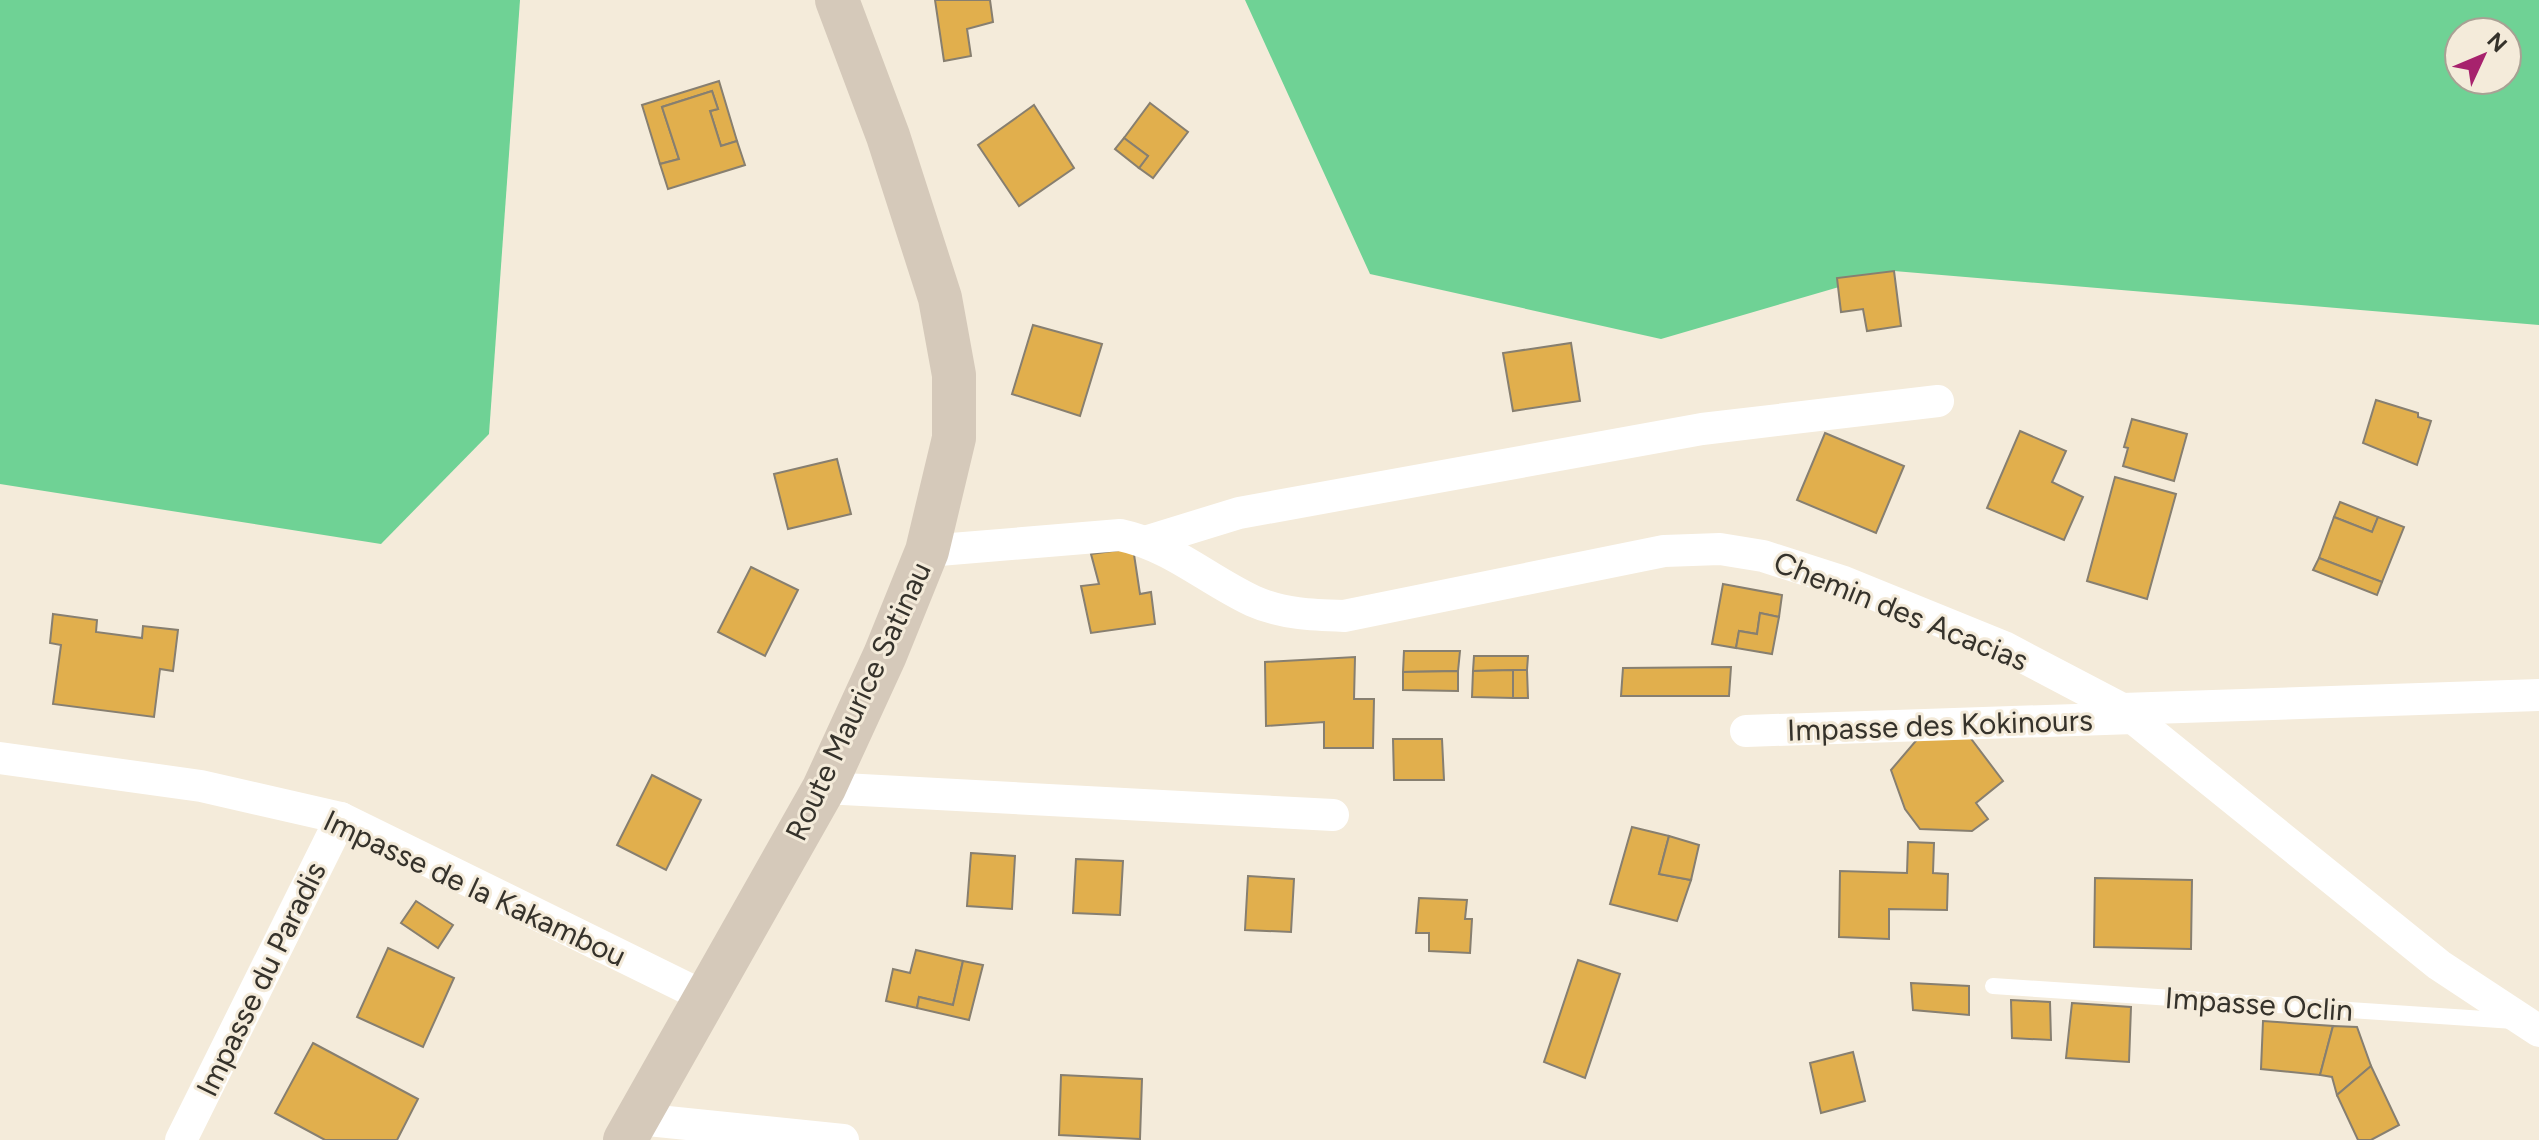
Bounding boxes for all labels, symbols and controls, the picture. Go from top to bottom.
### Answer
north arrow [2443,16,2523,96]
text: N [2481,27,2513,58]
street label: Chemin des Acacias [1769,543,2033,679]
street label: Route Maurice Satinau [777,556,939,846]
street label: Impasse des Kokinours [1787,701,2093,749]
street label: Impasse de la Kakambou [318,802,632,974]
street label: Impasse du Paradis [188,856,334,1102]
street label: Impasse Oclin [2164,979,2354,1029]

